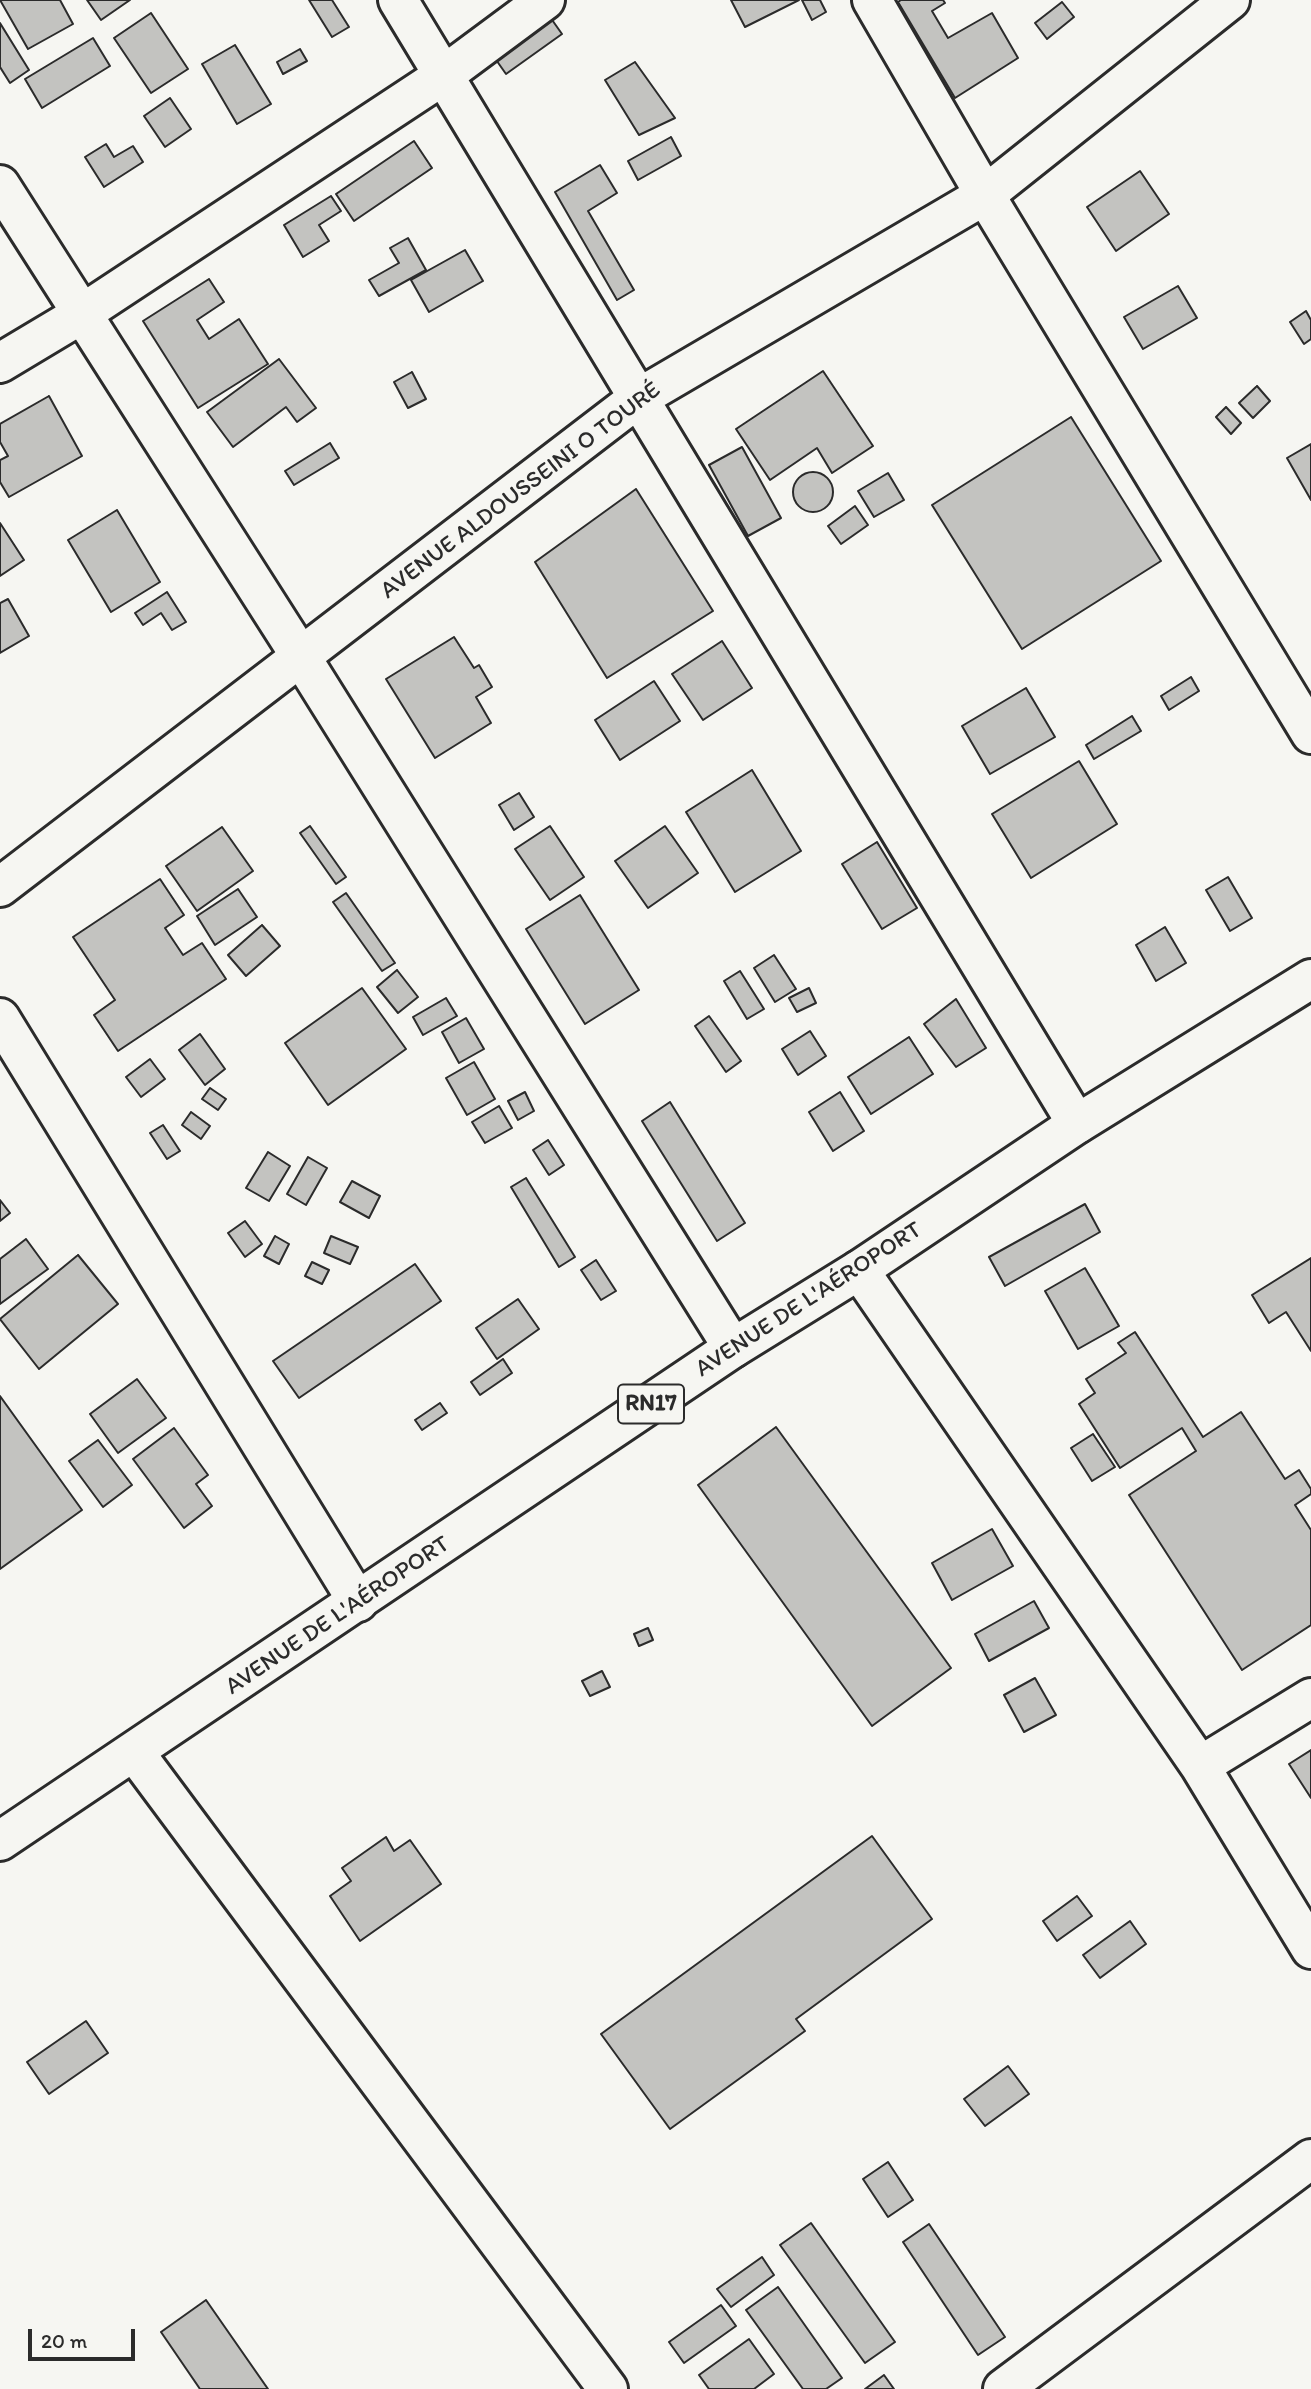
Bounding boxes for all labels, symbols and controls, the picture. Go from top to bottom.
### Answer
street label: AVENUE ALDOUSSEINI O TOURÉ [375,376,667,606]
street label: AVENUE DE L'AÉROPORT [690,1216,928,1384]
road number: RN17 [618,1385,684,1424]
street label: AVENUE DE L'AÉROPORT [220,1530,456,1702]
scale bar [32,2316,138,2360]
text: 20 m [41,2328,87,2353]

